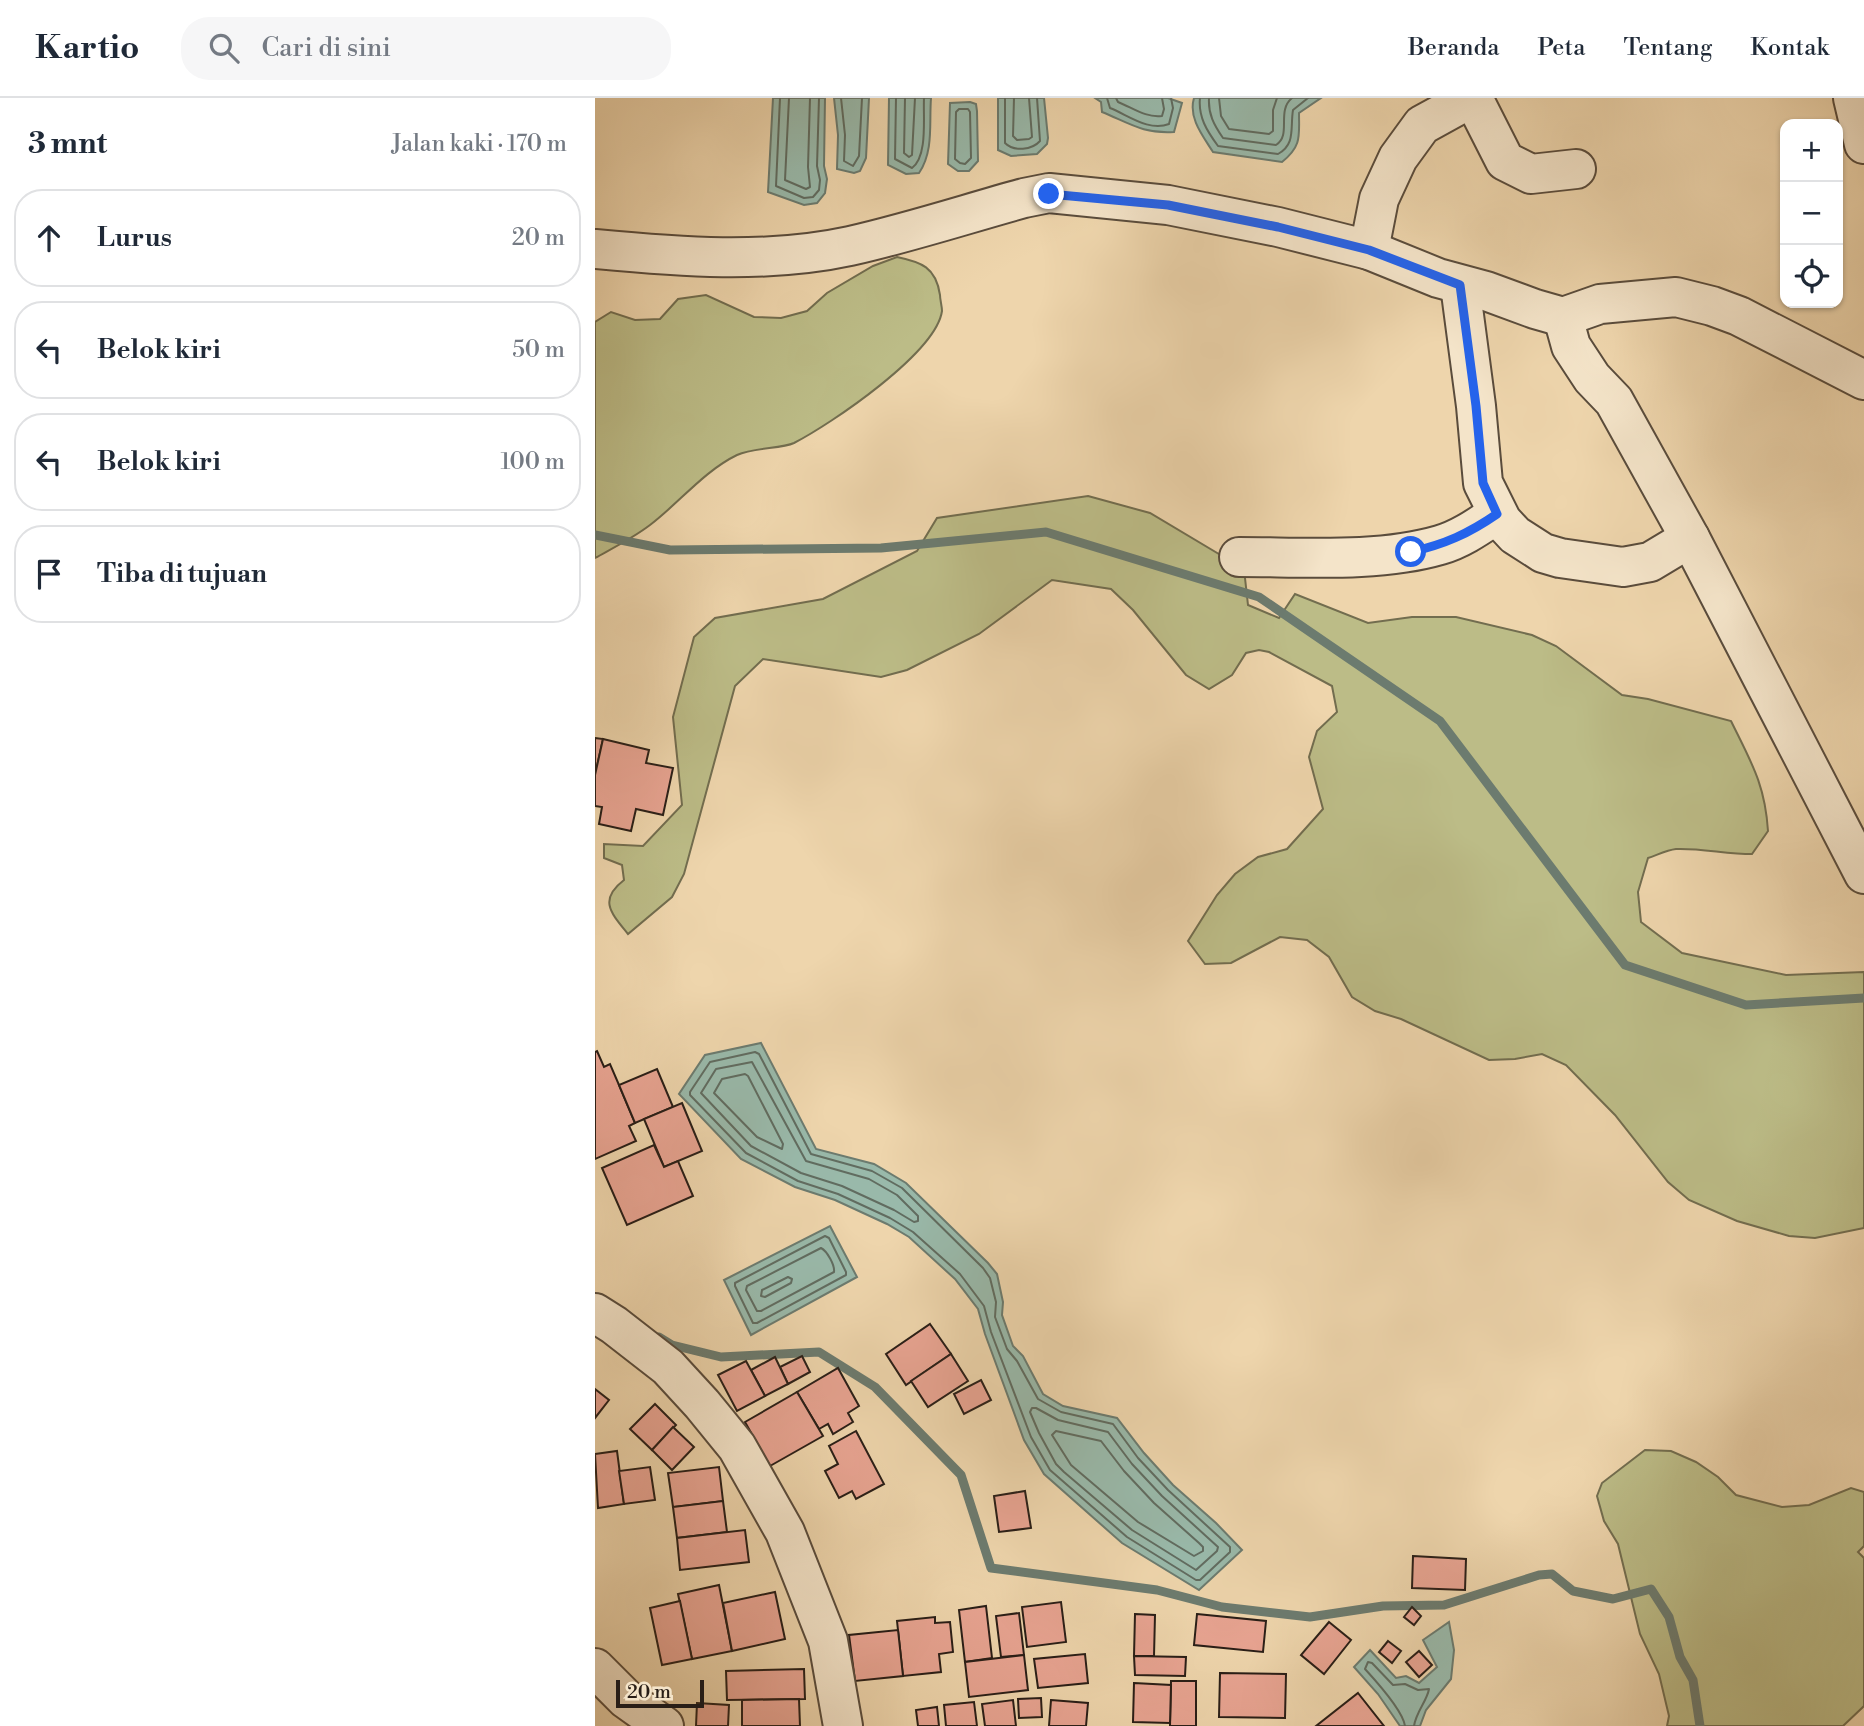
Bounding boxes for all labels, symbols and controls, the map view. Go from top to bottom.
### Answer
search box [181,17,671,80]
text: Kartio [35,28,139,69]
icon: search [205,29,243,67]
text: Cari di sini [261,32,391,64]
text: Beranda [1408,33,1499,63]
text: Peta [1537,33,1585,63]
text: Tentang [1623,33,1712,63]
text: Kontak [1750,33,1829,63]
map controls [1780,119,1843,308]
button: + [1780,119,1843,182]
text: 3 mnt [28,125,107,163]
text: Jalan kaki · 170 m [392,130,567,158]
route end [1033,178,1064,209]
button: − [1780,182,1843,245]
icon: ahead [30,219,68,257]
text: Lurus [97,222,172,254]
text: 20 m [512,224,565,252]
button: locate [1780,245,1843,308]
icon: left [30,331,68,369]
text: Belok kiri [97,334,221,366]
text: 50 m [512,336,565,364]
icon: left [30,443,68,481]
text: Belok kiri [97,446,221,478]
text: 100 m [500,448,565,476]
route start [1395,536,1426,567]
icon: arrive [30,555,68,593]
text: Tiba di tujuan [97,558,267,590]
scale bar [616,1677,703,1709]
text: 20 m [627,1680,671,1704]

